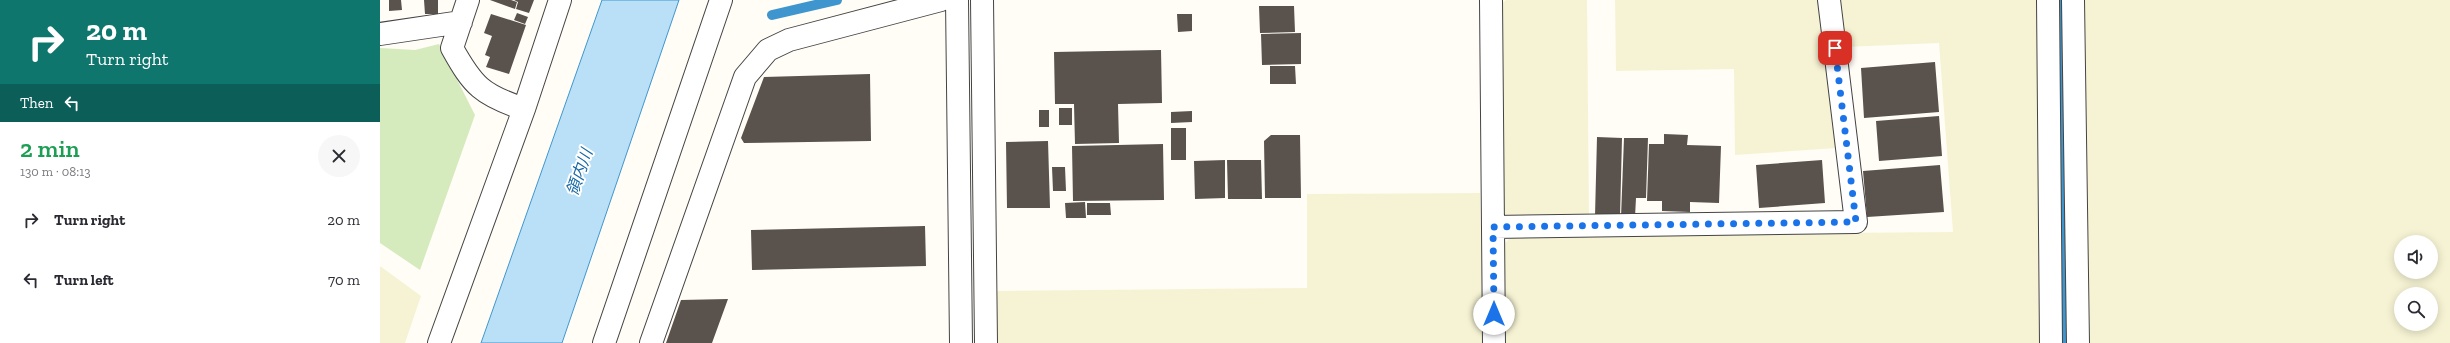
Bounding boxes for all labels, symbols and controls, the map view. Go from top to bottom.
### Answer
text: 20 m [86,14,147,47]
icon: right [20,16,72,68]
pin [1818,31,1852,65]
icon: arrive [1824,37,1846,59]
text: Turn right [86,48,168,70]
icon: left [61,92,83,114]
text: Then [20,94,53,112]
text: 2 min [20,134,80,163]
button: close [318,135,360,177]
water label: 領内川 [563,144,597,198]
text: 130 m · 08:13 [20,164,91,179]
icon: right [20,209,42,231]
text: Turn right [54,211,125,229]
text: 20 m [327,211,360,229]
map controls [2394,235,2438,331]
button: sound [2394,235,2438,279]
icon: left [20,269,42,291]
text: Turn left [54,271,114,289]
text: 70 m [328,271,360,289]
button: search [2394,287,2438,331]
position arrow [1473,293,1515,335]

